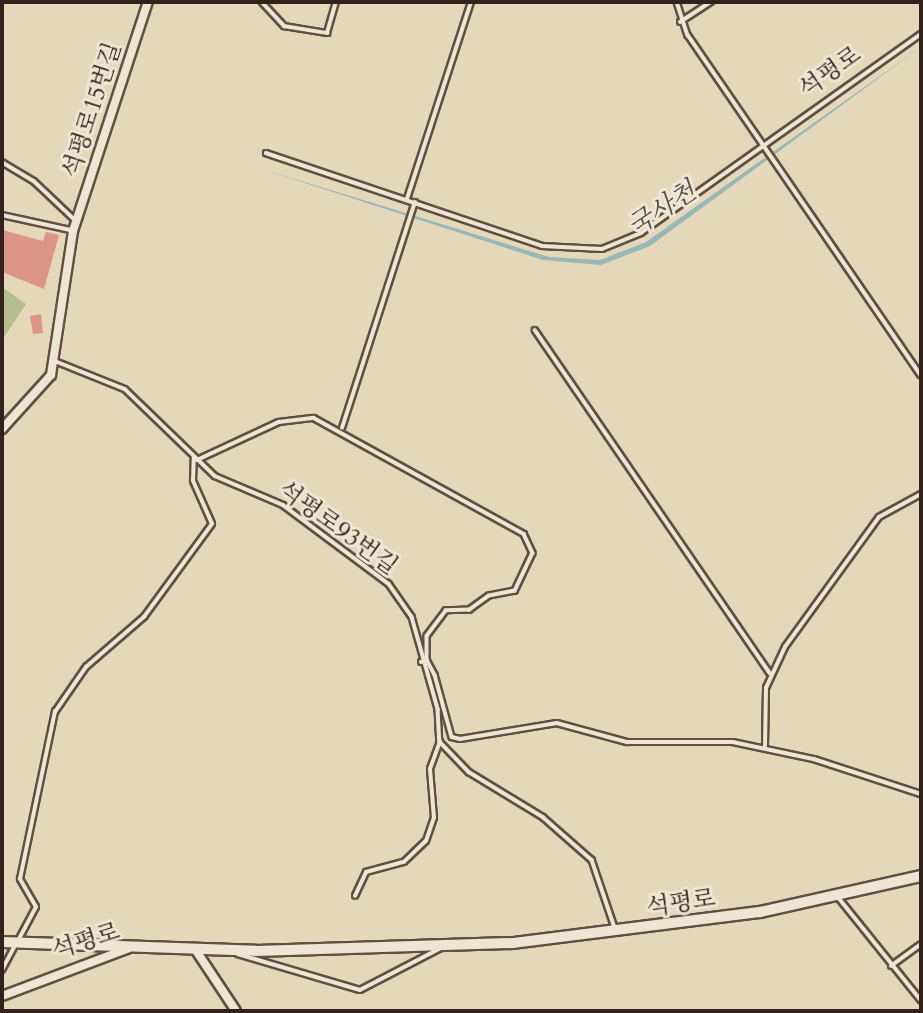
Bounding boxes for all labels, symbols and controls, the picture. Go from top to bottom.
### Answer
street label: 석평로15번길 [57,39,127,181]
street label: 석평로 [793,40,867,104]
water label: 국사천 [622,175,702,243]
street label: 석평로93번길 [273,475,403,581]
street label: 석평로 [645,884,717,922]
street label: 석평로 [49,917,123,965]

